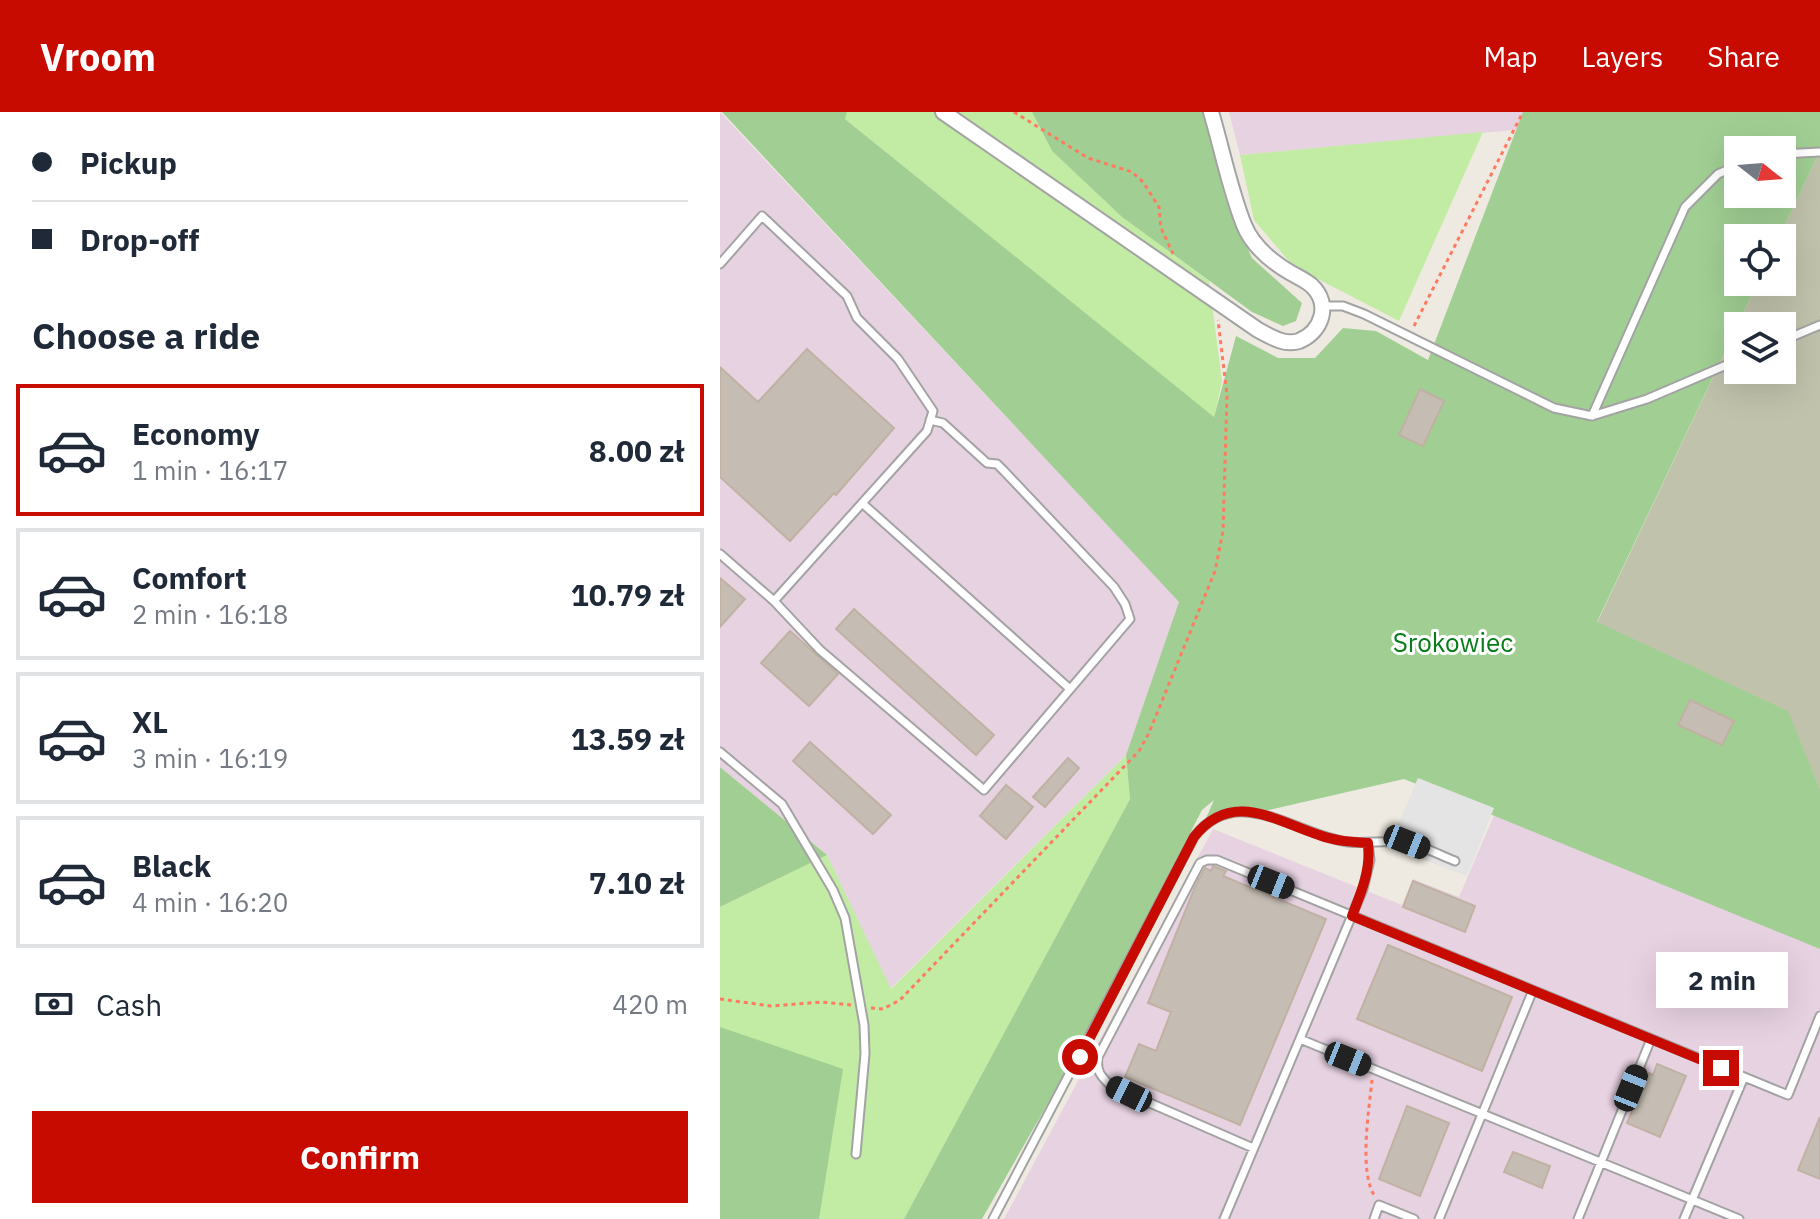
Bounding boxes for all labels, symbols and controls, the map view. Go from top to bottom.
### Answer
text: Vroom [40,32,156,81]
text: Map [1483,38,1537,75]
text: Layers [1581,38,1663,75]
text: Share [1707,38,1780,75]
north arrow [1724,136,1796,208]
map controls [1724,136,1796,384]
text: Pickup [80,143,177,182]
text: Drop-off [80,220,199,259]
button: locate [1724,224,1796,296]
text: Choose a ride [32,312,260,359]
button: layers [1724,312,1796,384]
icon: car [36,414,108,486]
text: Economy [132,414,260,453]
text: 8.00 zł [589,431,684,470]
text: 1 min · 16:17 [132,453,288,487]
icon: car [36,558,108,630]
text: Comfort [132,558,247,597]
text: 10.79 zł [571,575,684,614]
text: 2 min · 16:18 [132,597,288,631]
park label: Srokowiec [1393,625,1513,659]
icon: car [36,702,108,774]
text: XL [132,702,168,741]
text: 13.59 zł [571,719,684,758]
text: 3 min · 16:19 [132,741,288,775]
car [1380,822,1434,862]
icon: car [36,846,108,918]
text: Black [132,846,211,885]
car [1244,862,1298,902]
text: 7.10 zł [589,863,684,902]
text: 4 min · 16:20 [132,885,288,919]
callout: 2 min [1655,952,1787,1008]
text: 2 min [1688,963,1756,997]
icon: cash [32,982,76,1026]
text: Cash [96,985,162,1024]
text: 420 m [612,987,688,1021]
route start [1062,1039,1098,1075]
car [1321,1039,1375,1079]
route end [1703,1050,1739,1086]
car [1611,1061,1651,1115]
car [1102,1073,1156,1115]
button: Confirm [32,1111,688,1203]

